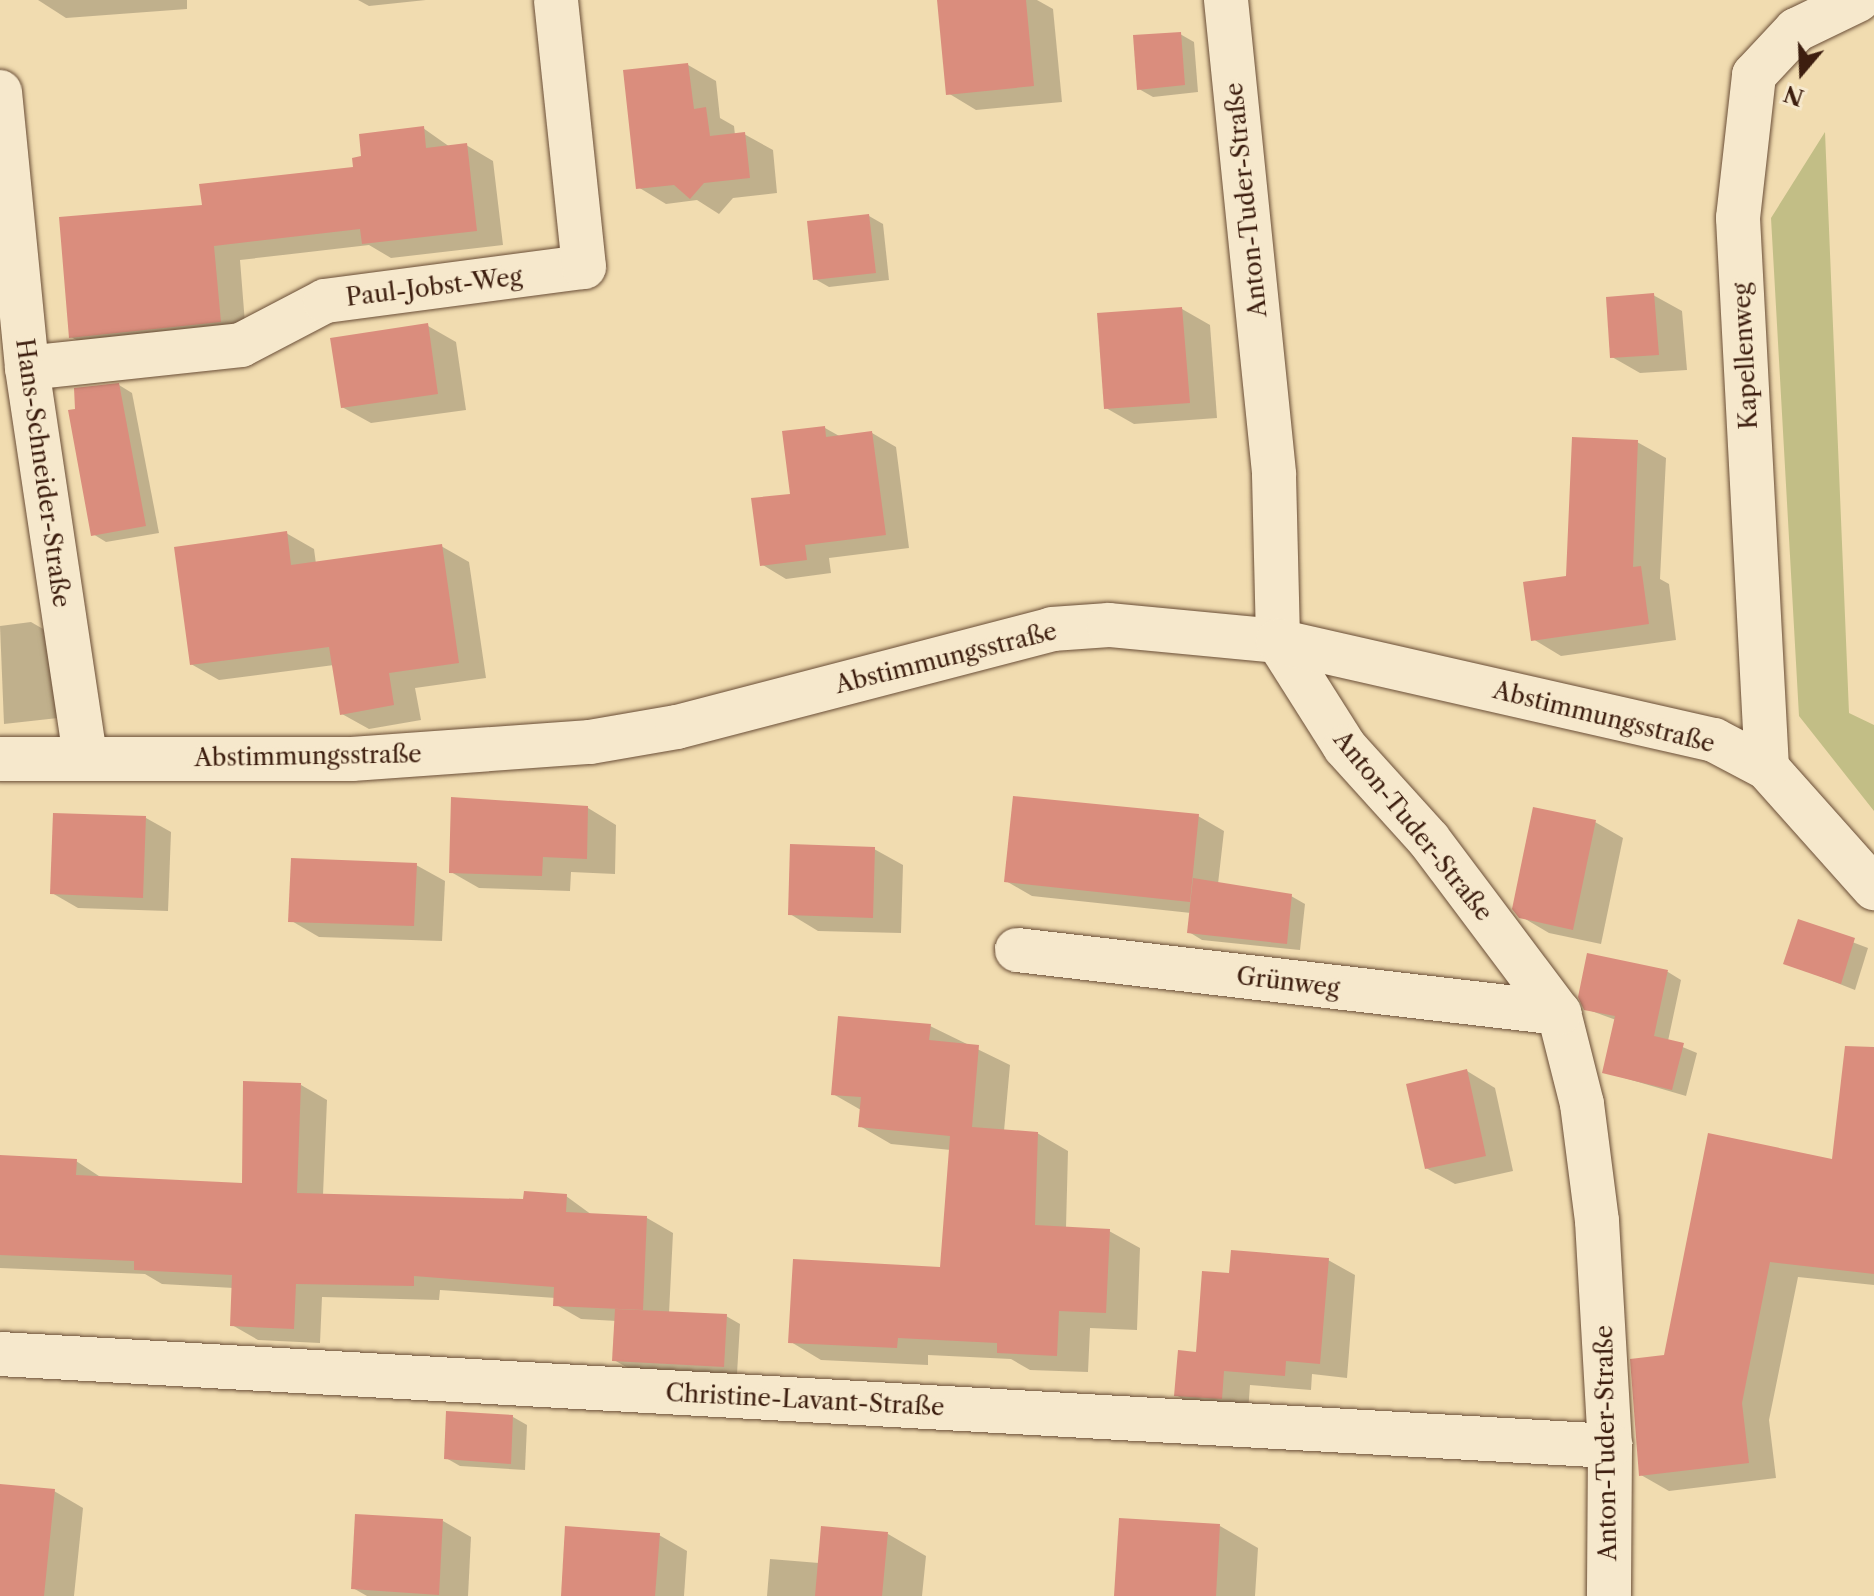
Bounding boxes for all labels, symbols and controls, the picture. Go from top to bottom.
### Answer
north arrow [1762,32,1842,112]
text: N [1781,79,1807,111]
street label: Anton-Tuder-Straße [1219,81,1273,319]
street label: Paul-Jobst-Weg [344,262,524,312]
street label: Kapellenweg [1727,282,1763,430]
street label: Hans-Schneider-Straße [10,337,76,609]
street label: Abstimmungsstraße [832,617,1060,699]
street label: Abstimmungsstraße [1490,676,1718,758]
street label: Anton-Tuder-Straße [1328,725,1498,927]
street label: Abstimmungsstraße [194,740,422,772]
street label: Grünweg [1235,961,1341,1003]
street label: Anton-Tuder-Straße [1590,1325,1622,1561]
street label: Christine-Lavant-Straße [665,1378,945,1422]

